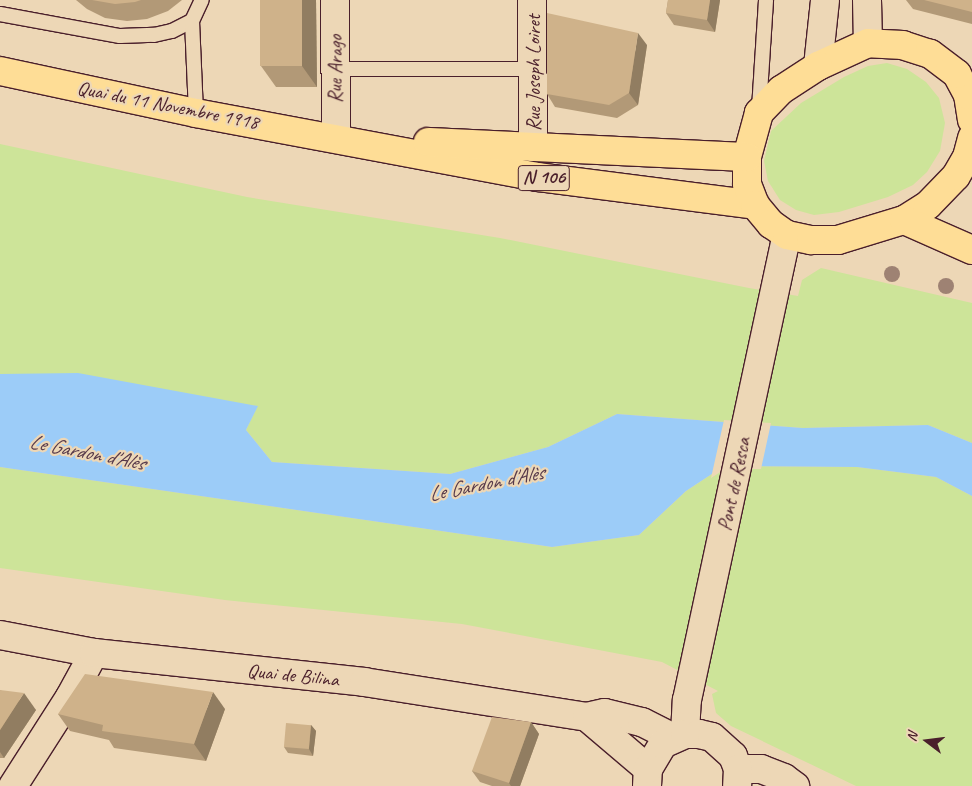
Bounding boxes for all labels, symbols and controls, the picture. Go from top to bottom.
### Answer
street label: Rue Joseph Loiret [521,15,545,131]
street label: Rue Arago [323,35,347,103]
street label: Quai du 11 Novembre 1918 [75,76,261,134]
road number: N 106 [518,162,570,194]
water label: Le Gardon d'Alès [27,428,147,476]
street label: Pont de Resca [712,435,756,533]
water label: Le Gardon d'Alès [426,459,546,507]
street label: Quai de Bilina [246,658,340,692]
north arrow [902,716,952,766]
text: N [903,731,921,743]

